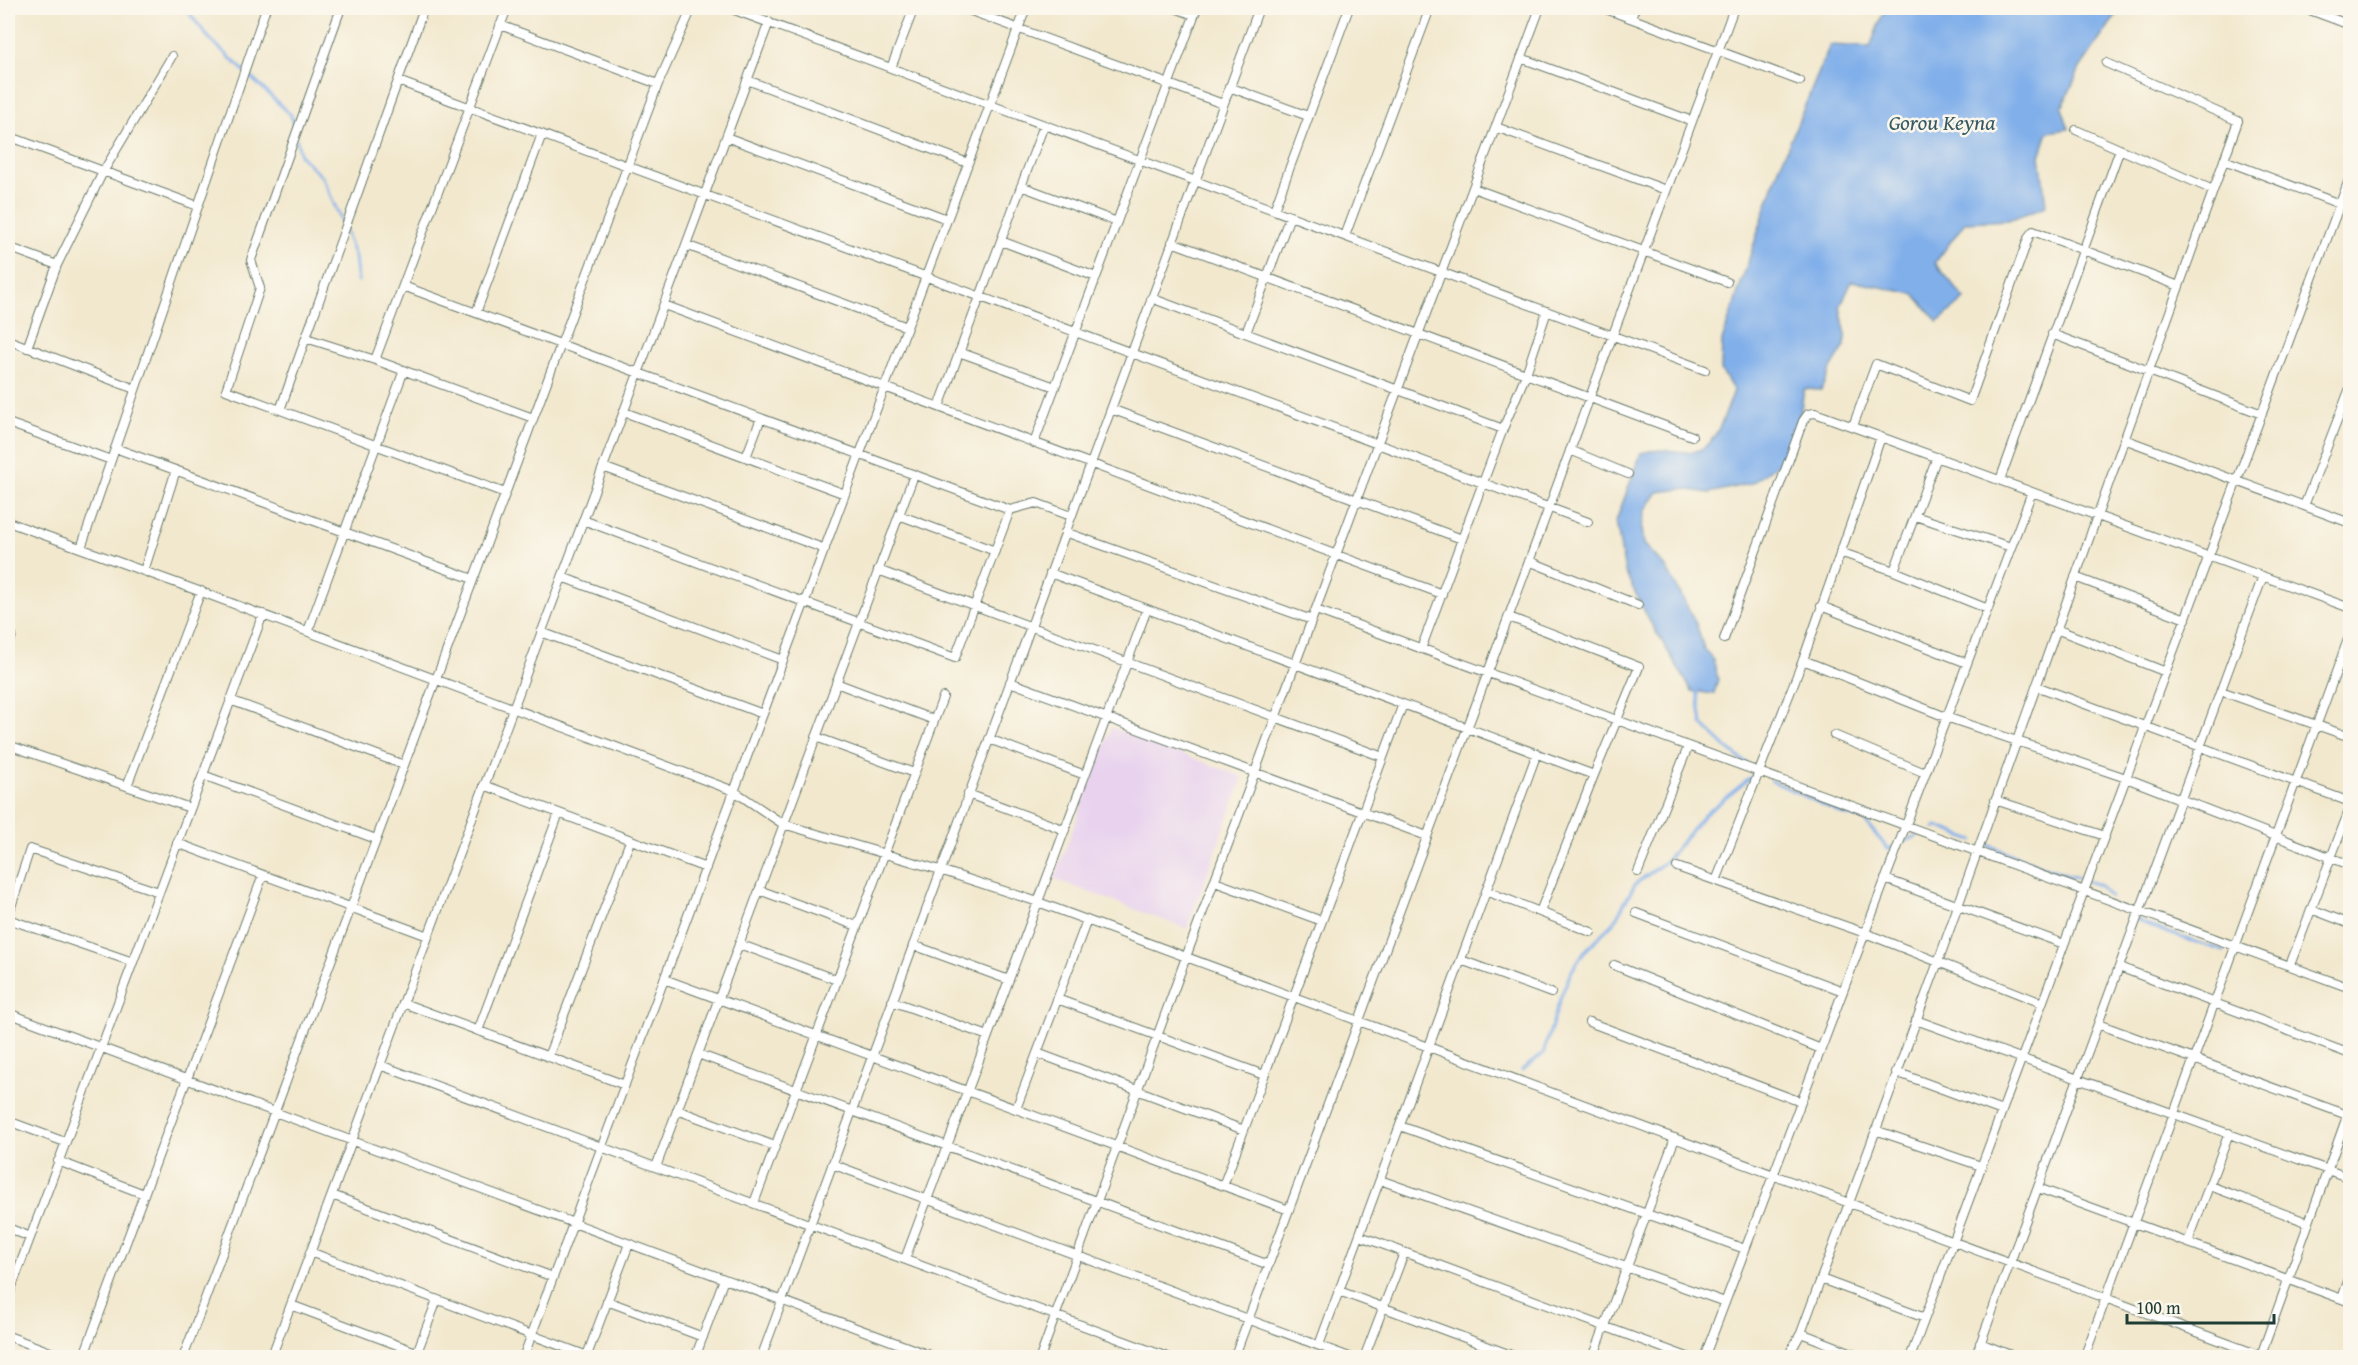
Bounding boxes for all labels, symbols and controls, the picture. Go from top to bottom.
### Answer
water label: Gorou Keyna [1889,106,1995,138]
scale bar [2127,1287,2274,1325]
text: 100 m [2136,1294,2181,1321]

